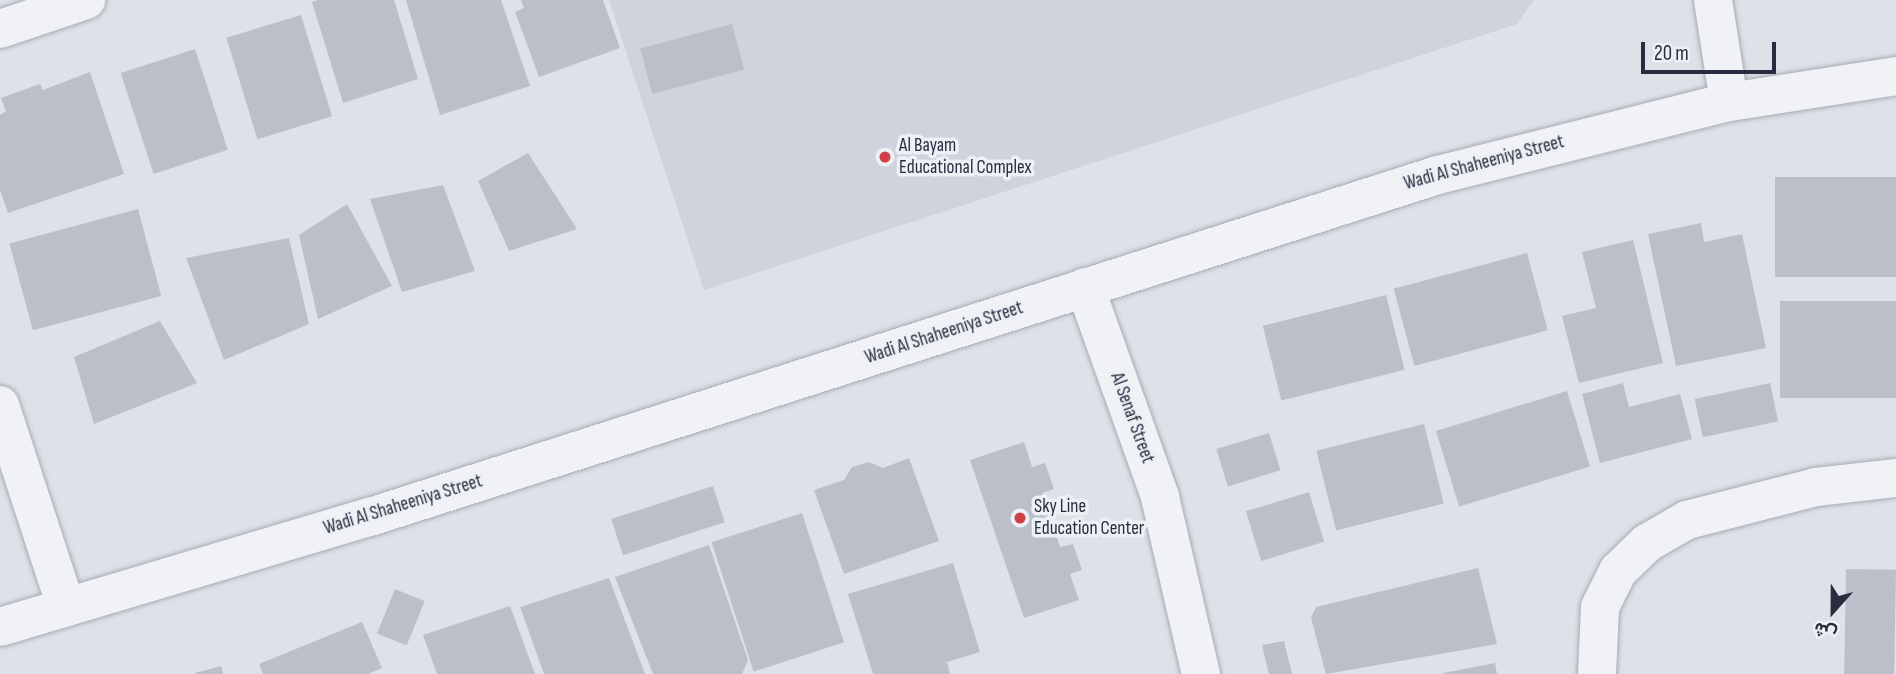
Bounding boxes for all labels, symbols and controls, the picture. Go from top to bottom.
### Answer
scale bar [1644,28,1779,72]
text: 20 m [1654,41,1689,66]
street label: Wadi Al Shaheeniya Street [1402,131,1566,195]
place label: Al Bayam Educational Complex [899,135,1032,179]
marker: Al Bayam Educational Complex [877,149,893,165]
street label: Wadi Al Shaheeniya Street [862,297,1026,369]
street label: Al Senaf Street [1105,370,1159,466]
street label: Wadi Al Shaheeniya Street [321,470,485,540]
place label: Sky Line Education Center [1034,496,1144,540]
marker: Sky Line Education Center [1012,510,1028,526]
north arrow [1798,576,1868,646]
text: ش [1811,616,1840,646]

